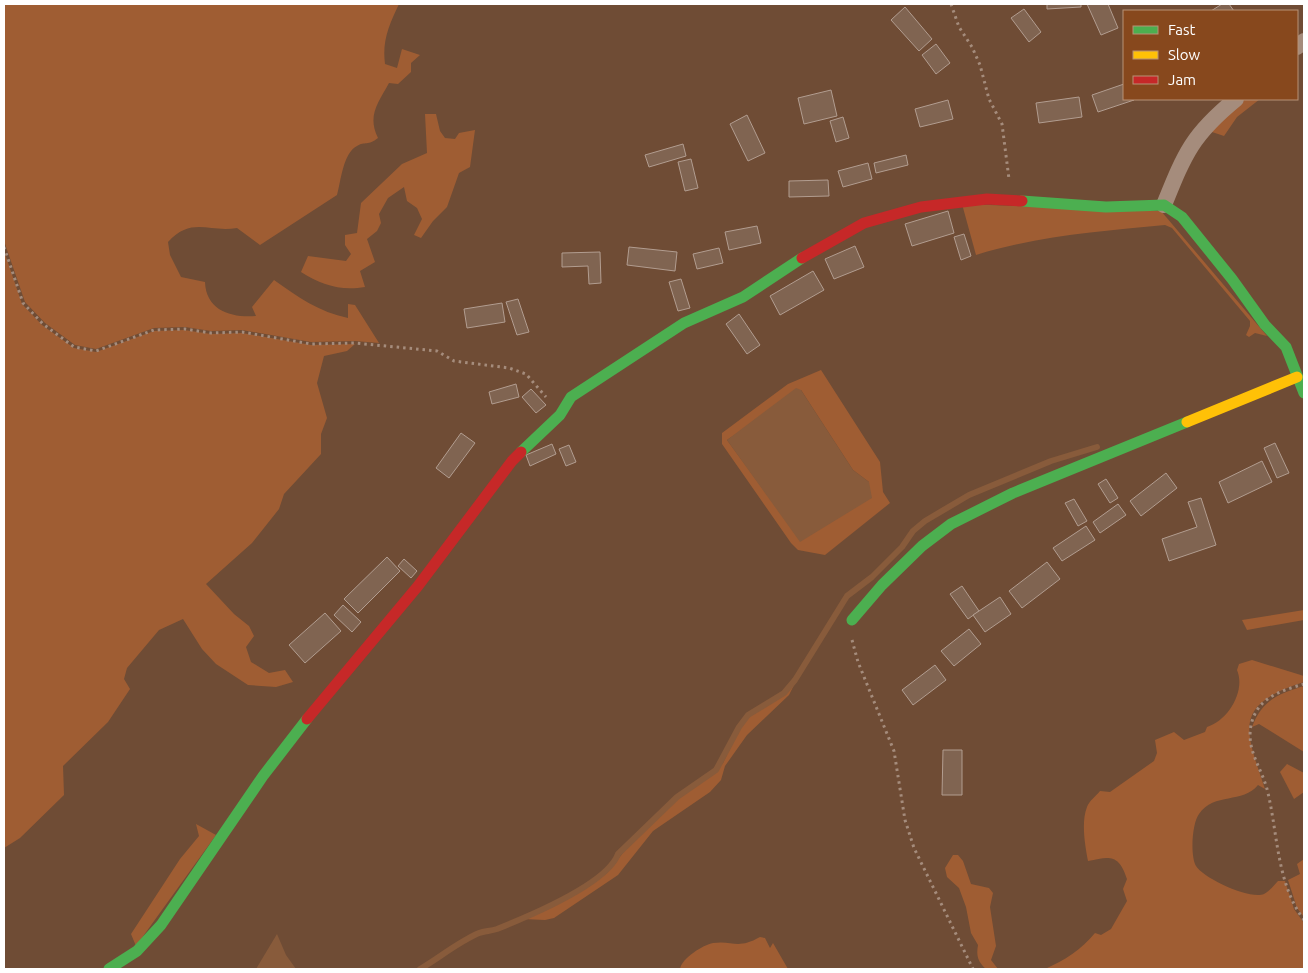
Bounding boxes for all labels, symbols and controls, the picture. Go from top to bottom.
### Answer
legend [1123,10,1298,100]
text: Fast [1168,21,1196,38]
text: Slow [1168,46,1201,63]
text: Jam [1168,71,1196,88]

